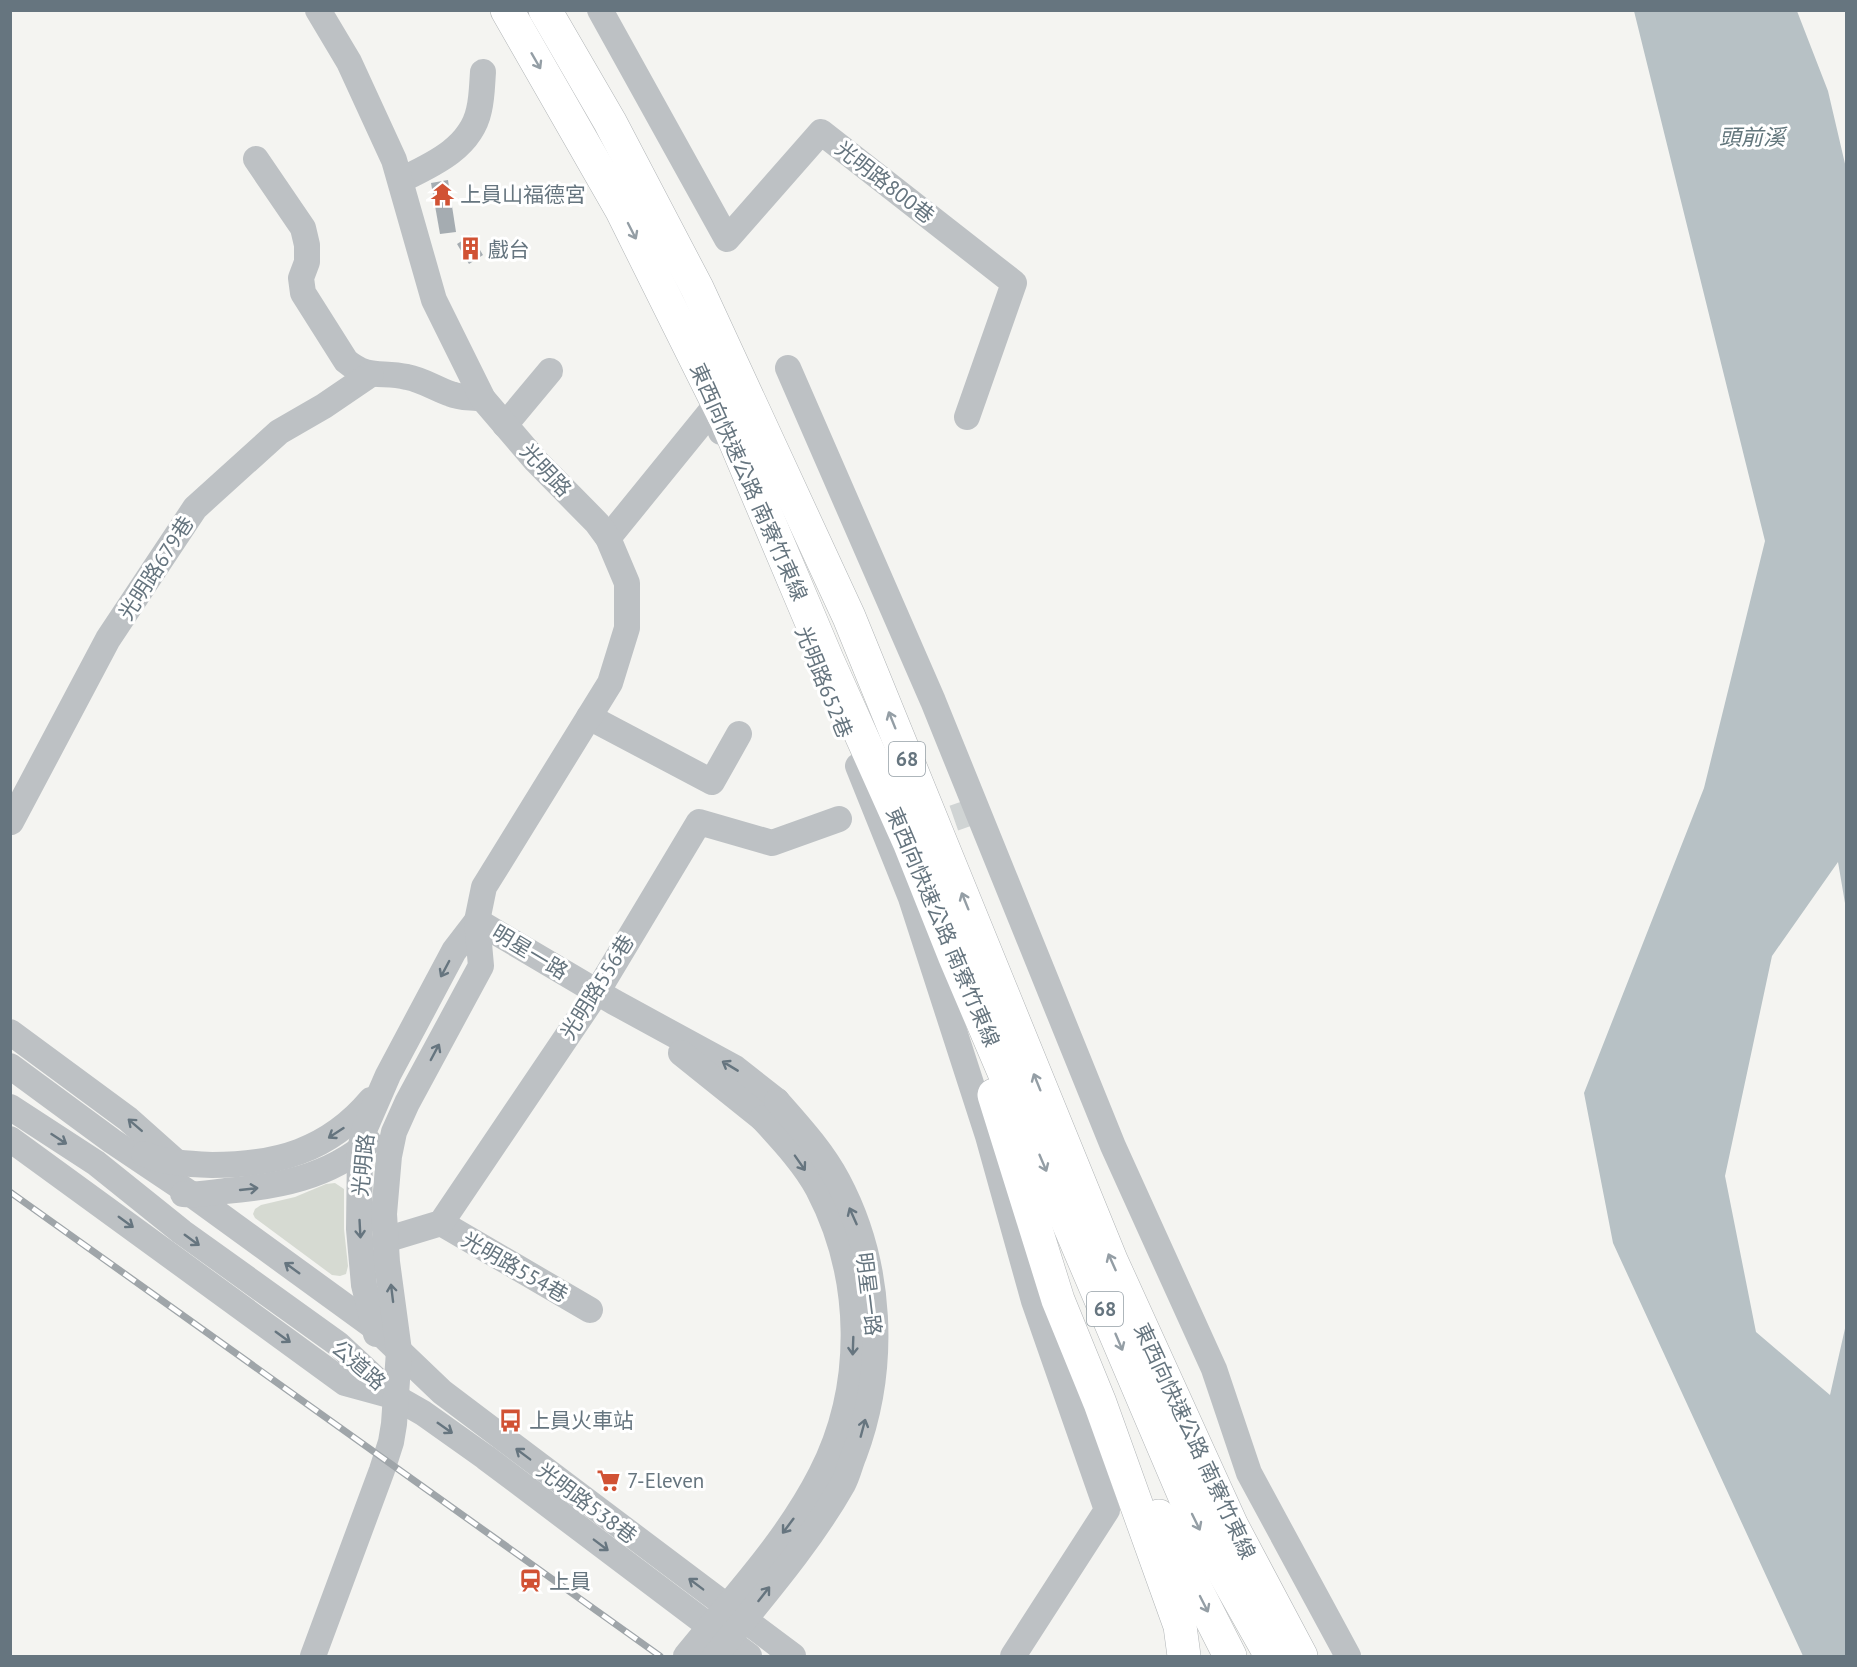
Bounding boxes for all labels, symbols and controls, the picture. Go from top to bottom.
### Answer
one-way arrow [530,52,542,69]
water label: 頭前溪 [1719,123,1788,151]
street label: 光明路800巷 [830,135,940,229]
temple icon: 上員山福德宮 [429,181,455,207]
place label: 上員山福德宮 [460,181,586,208]
one-way arrow [626,222,638,240]
building icon: 戲台 [457,236,483,262]
place label: 戲台 [488,236,530,263]
street label: 東西向快速公路 南寮竹東線 [684,359,814,605]
street label: 光明路 [515,438,577,502]
street label: 光明路679巷 [112,511,200,625]
street label: 光明路652巷 [789,622,859,742]
one-way arrow [886,712,897,730]
road number: 68 [889,742,925,776]
street label: 東西向快速公路 南寮竹東線 [880,803,1006,1051]
one-way arrow [959,892,970,910]
street label: 明星一路 [487,919,573,985]
street label: 光明路556巷 [554,930,640,1044]
one-way arrow [439,960,451,977]
one-way arrow [430,1043,441,1061]
one-way arrow [722,1060,739,1072]
one-way arrow [1031,1073,1042,1092]
one-way arrow [128,1118,143,1132]
one-way arrow [328,1127,344,1139]
street label: 光明路 [346,1132,380,1198]
one-way arrow [51,1133,67,1145]
one-way arrow [794,1154,806,1170]
one-way arrow [1038,1154,1049,1172]
one-way arrow [239,1183,259,1194]
one-way arrow [847,1208,859,1226]
one-way arrow [117,1216,133,1228]
one-way arrow [354,1219,365,1239]
street label: 光明路554巷 [457,1226,573,1308]
one-way arrow [184,1233,200,1246]
street label: 明星一路 [850,1251,888,1337]
one-way arrow [1106,1254,1117,1272]
one-way arrow [285,1262,301,1274]
one-way arrow [386,1284,397,1303]
road number: 68 [1087,1292,1123,1326]
street label: 東西向快速公路 南寮竹東線 [1128,1319,1262,1563]
one-way arrow [274,1331,290,1343]
one-way arrow [1114,1333,1125,1351]
street label: 公道路 [326,1334,392,1396]
one-way arrow [848,1336,859,1356]
bus stop icon: 上員火車站 [498,1407,524,1433]
place label: 上員火車站 [529,1407,634,1434]
one-way arrow [858,1419,869,1438]
one-way arrow [436,1422,452,1435]
one-way arrow [515,1448,531,1461]
street label: 光明路538巷 [532,1457,642,1549]
supermarket icon: 7-Eleven [596,1467,622,1493]
place label: 7-Eleven [627,1467,704,1494]
one-way arrow [1191,1512,1202,1530]
one-way arrow [782,1518,795,1534]
one-way arrow [593,1538,609,1551]
station icon: 上員 [518,1568,544,1594]
place label: 上員 [549,1568,591,1595]
one-way arrow [688,1577,704,1590]
one-way arrow [758,1586,771,1602]
one-way arrow [1198,1595,1210,1613]

